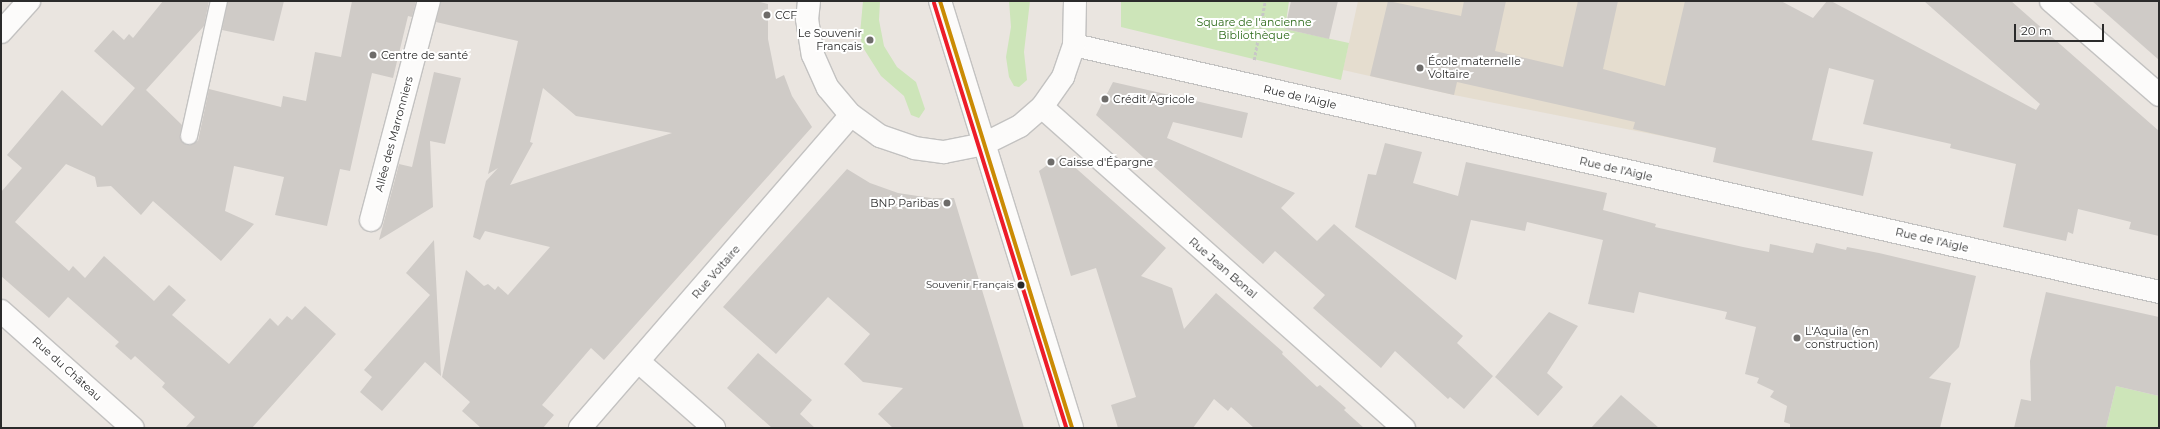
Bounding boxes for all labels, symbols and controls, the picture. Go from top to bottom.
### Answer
place label: CCF [775,8,797,22]
marker: CCF [762,10,772,20]
park label: Square de l'ancienne Bibliothèque [1196,16,1312,42]
scale bar [2016,16,2106,42]
text: 20 m [2021,23,2052,38]
place label: Le Souvenir Français [798,27,862,53]
marker: Le Souvenir Français [865,35,875,45]
place label: Centre de santé [381,48,468,62]
marker: Centre de santé [368,50,378,60]
place label: École maternelle Voltaire [1428,55,1521,81]
marker: École maternelle Voltaire [1415,63,1425,73]
street label: Allée des Marronniers [372,75,416,193]
street label: Rue de l'Aigle [1262,82,1338,112]
place label: Crédit Agricole [1113,92,1195,106]
marker: Crédit Agricole [1100,94,1110,104]
street label: Rue de l'Aigle [1578,154,1654,184]
place label: Caisse d'Épargne [1059,155,1153,169]
marker: Caisse d'Épargne [1046,157,1056,167]
place label: BNP Paribas [870,196,939,210]
marker: BNP Paribas [942,198,952,208]
street label: Rue de l'Aigle [1894,225,1970,255]
street label: Rue Jean Bonal [1186,235,1260,301]
street label: Rue Voltaire [689,243,743,301]
place label: Souvenir Français [926,279,1014,291]
marker: Souvenir Français [1016,280,1026,290]
place label: L'Aquila (en construction) [1805,325,1879,351]
marker: L'Aquila (en construction) [1792,333,1802,343]
street label: Rue du Château [30,334,104,404]

